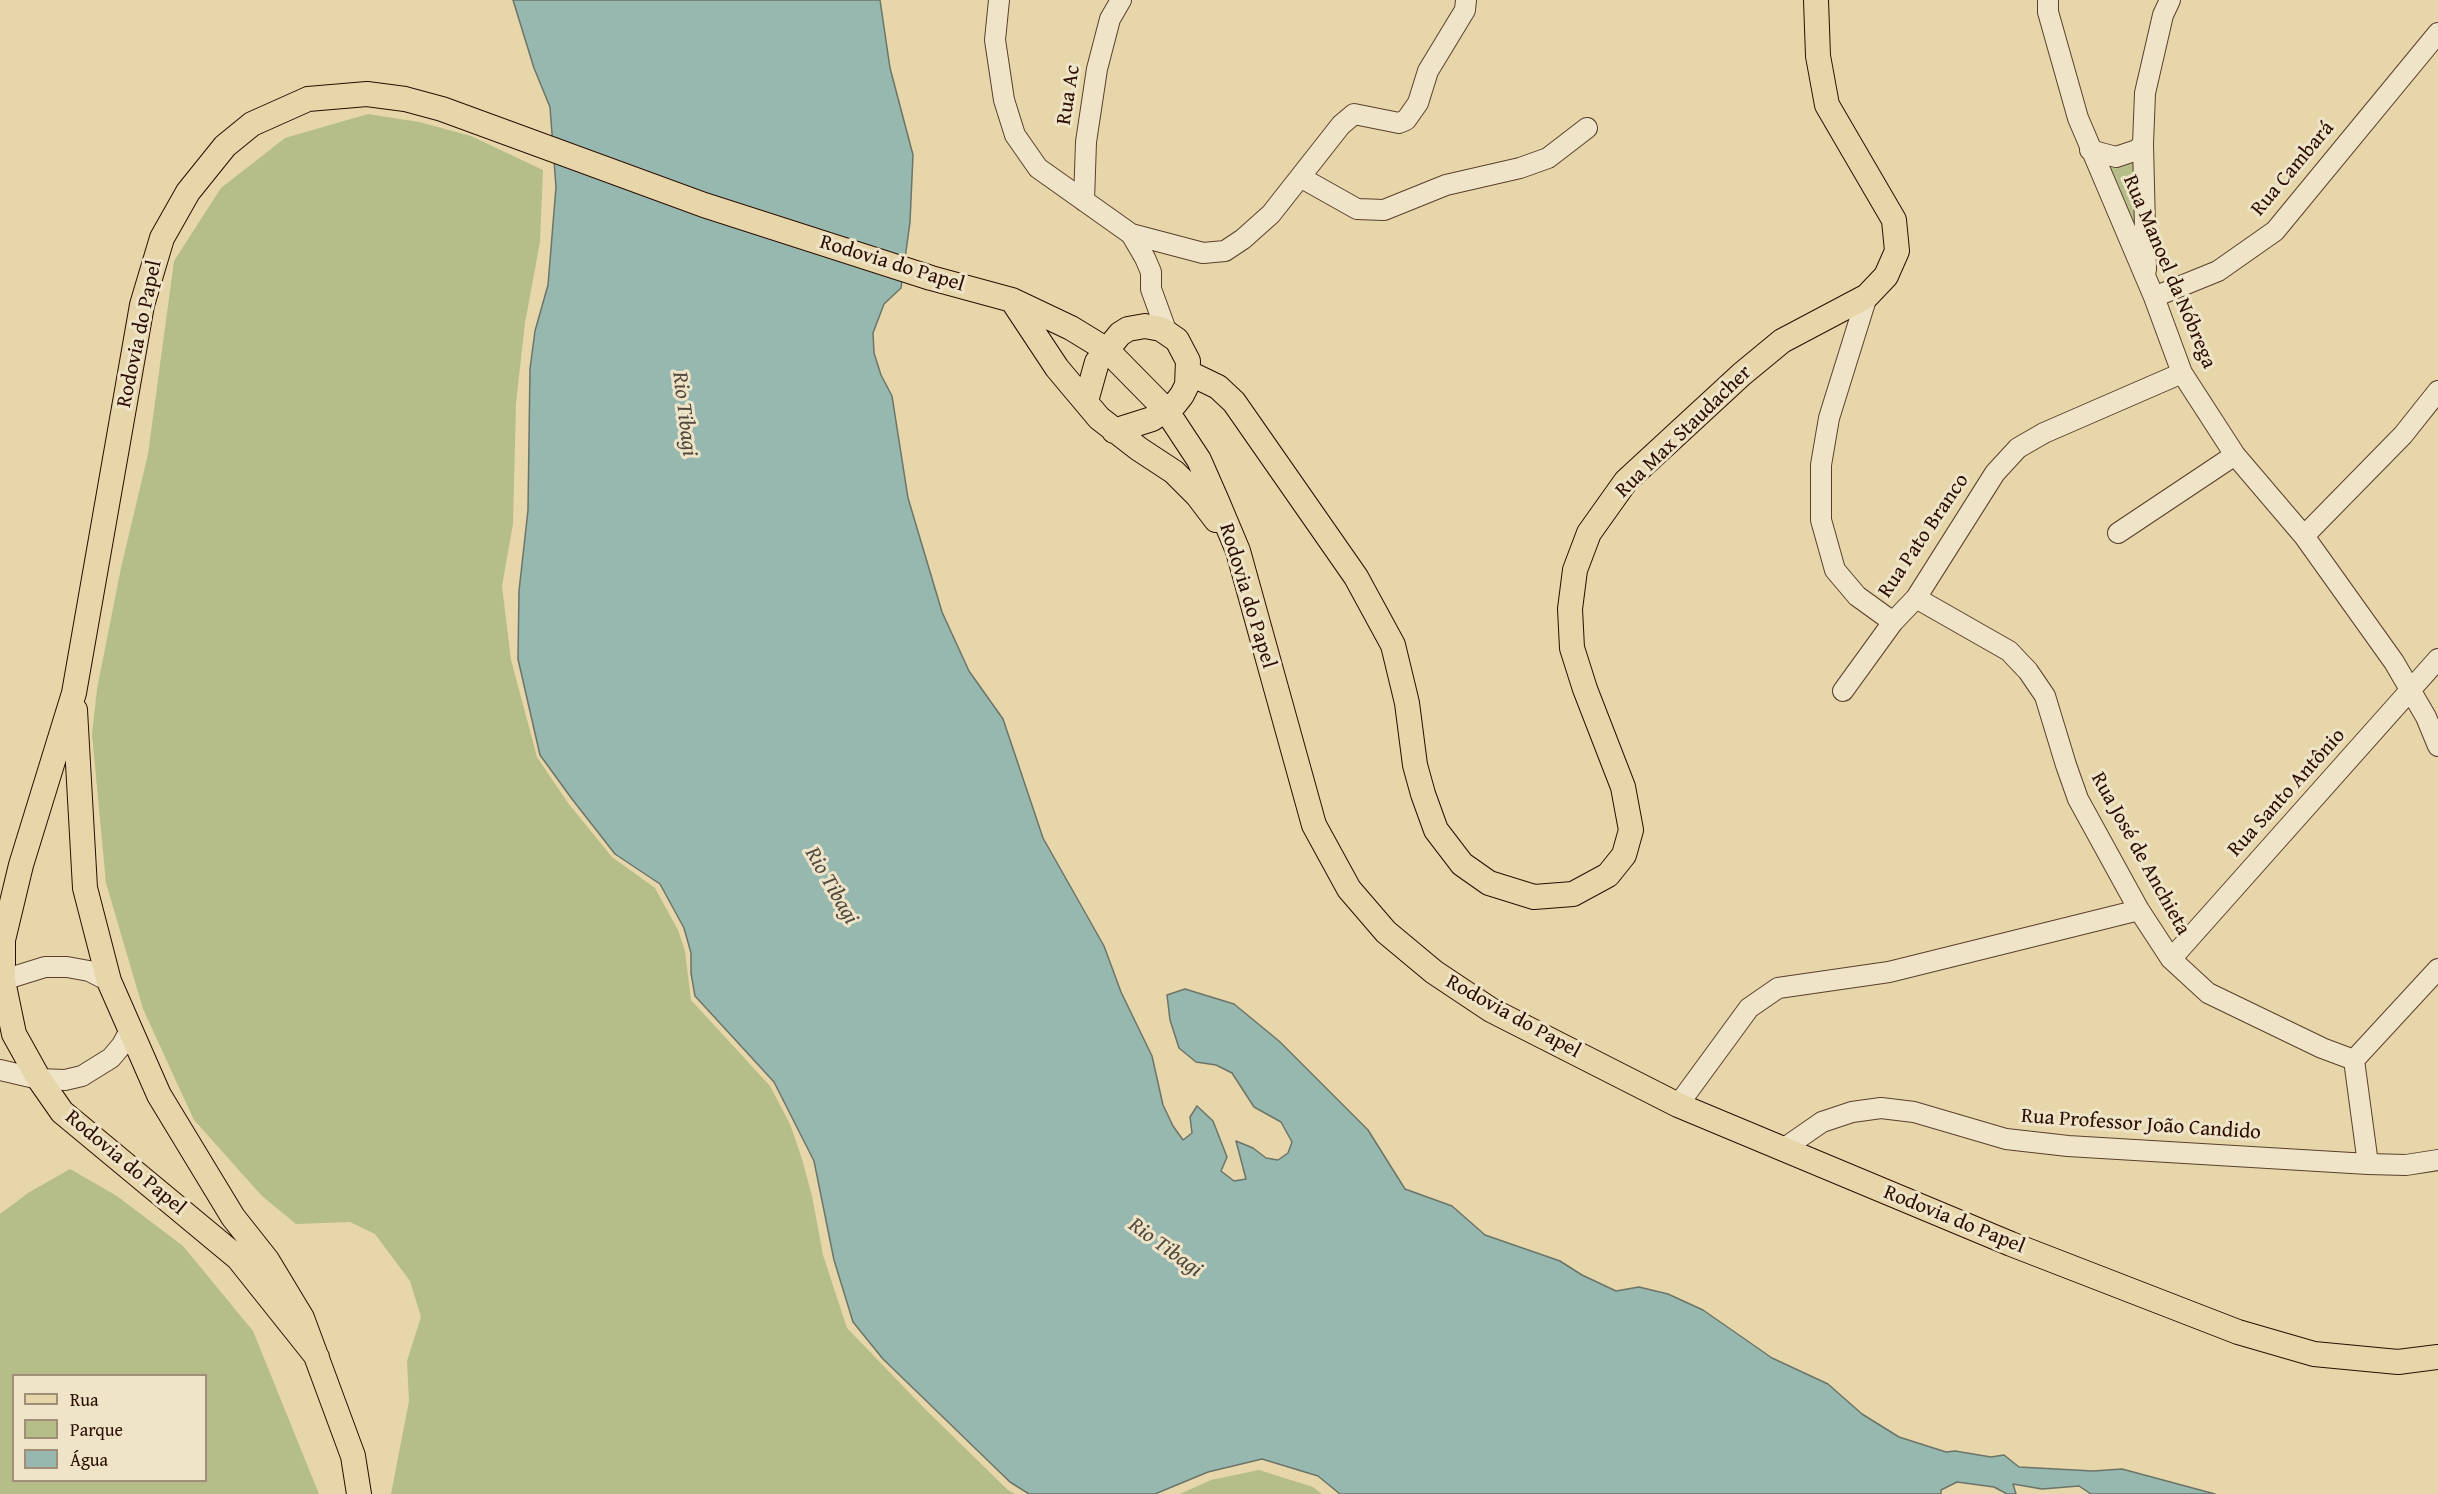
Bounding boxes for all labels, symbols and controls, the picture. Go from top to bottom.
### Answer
street label: Rua Ac [1052,63,1086,127]
street label: Rua Cambará [2246,117,2340,221]
street label: Rua Manoel da Nóbrega [2117,171,2221,373]
street label: Rodovia do Papel [817,230,967,298]
street label: Rodovia do Papel [112,258,168,410]
street label: Rua Max Staudacher [1611,360,1757,504]
water label: Rio Tibagi [666,370,702,458]
street label: Rua Pato Branco [1873,469,1975,603]
street label: Rodovia do Papel [1213,521,1281,671]
street label: Rua Santo Antônio [2223,724,2351,862]
street label: Rua José de Anchieta [2085,768,2195,940]
water label: Rio Tibagi [798,843,864,929]
street label: Rodovia do Papel [1441,970,1585,1064]
street label: Rua Professor João Candido [2020,1104,2262,1146]
street label: Rodovia do Papel [59,1105,191,1221]
street label: Rodovia do Papel [1880,1180,2028,1260]
water label: Rio Tibagi [1123,1212,1207,1284]
legend [12,1374,207,1482]
text: Rua [70,1386,99,1413]
text: Parque [70,1416,123,1443]
text: Água [70,1446,108,1473]

